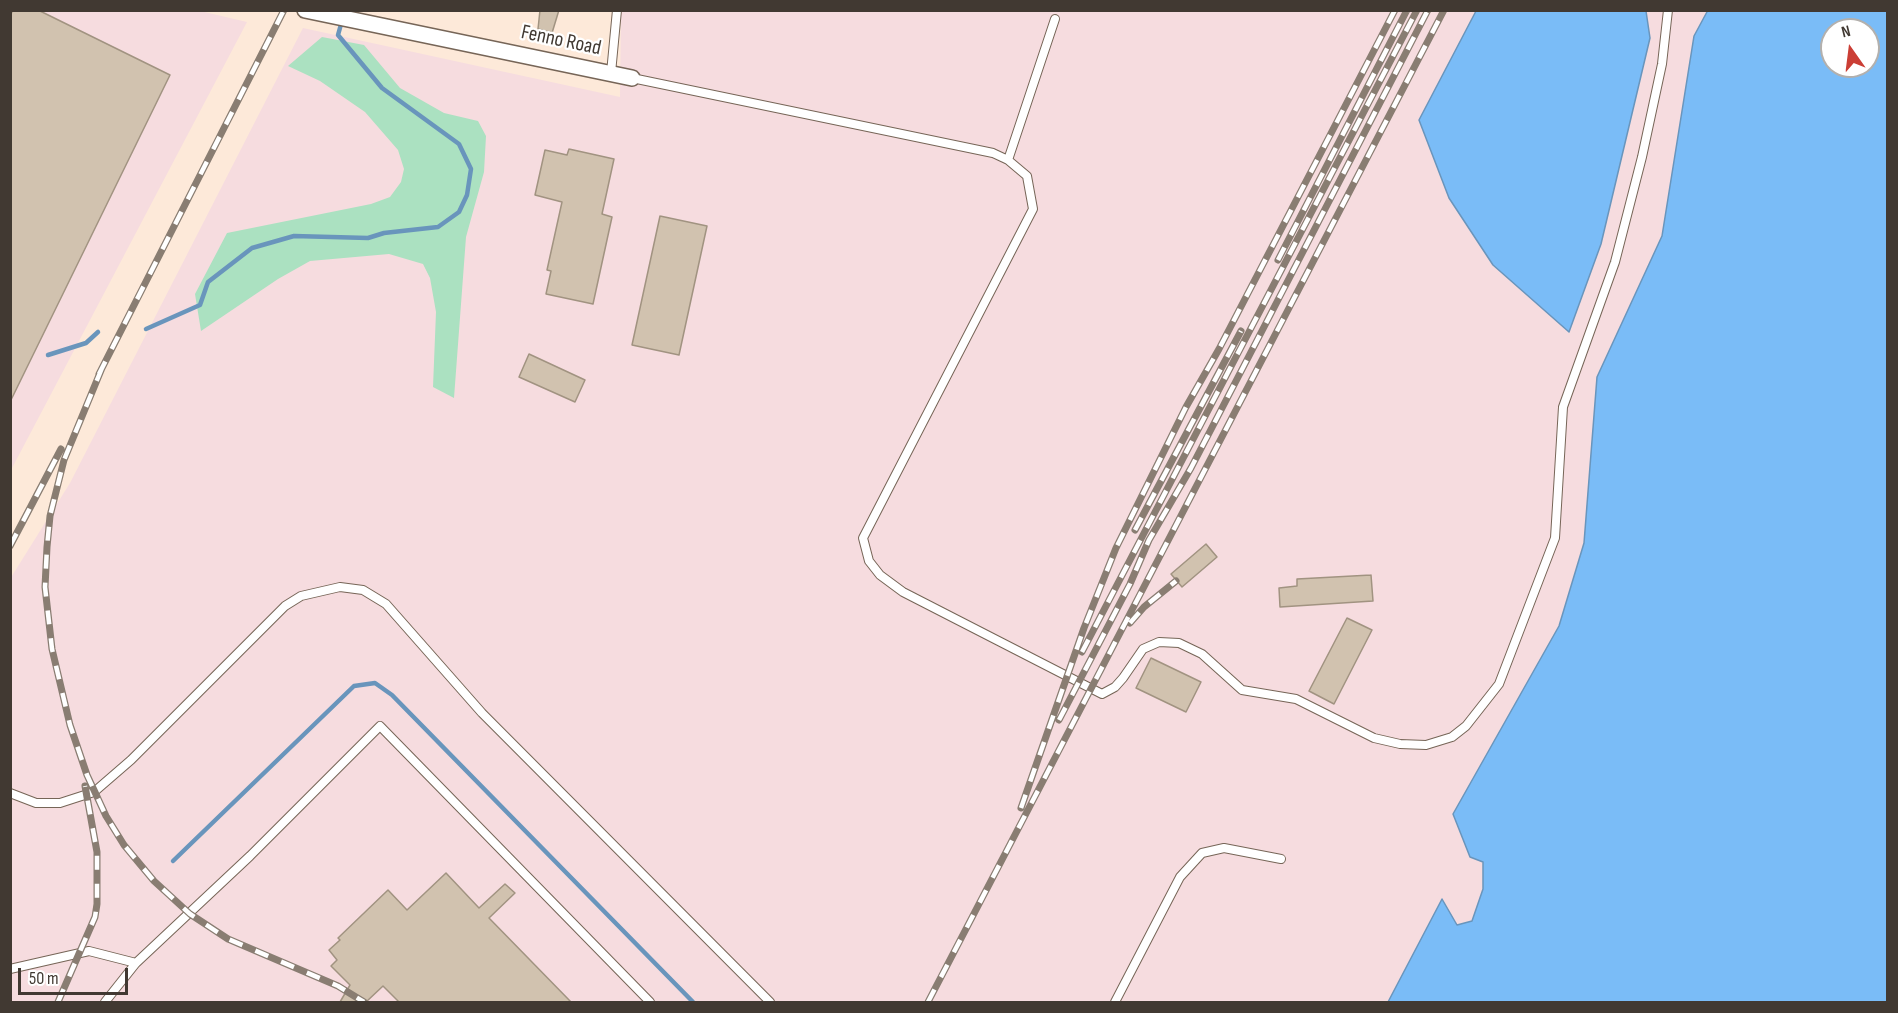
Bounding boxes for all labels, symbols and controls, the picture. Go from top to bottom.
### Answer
north arrow [1820,18,1880,78]
street label: Fenno Road [519,20,603,62]
text: N [1840,22,1852,42]
scale bar [21,956,130,994]
text: 50 m [29,968,59,989]

